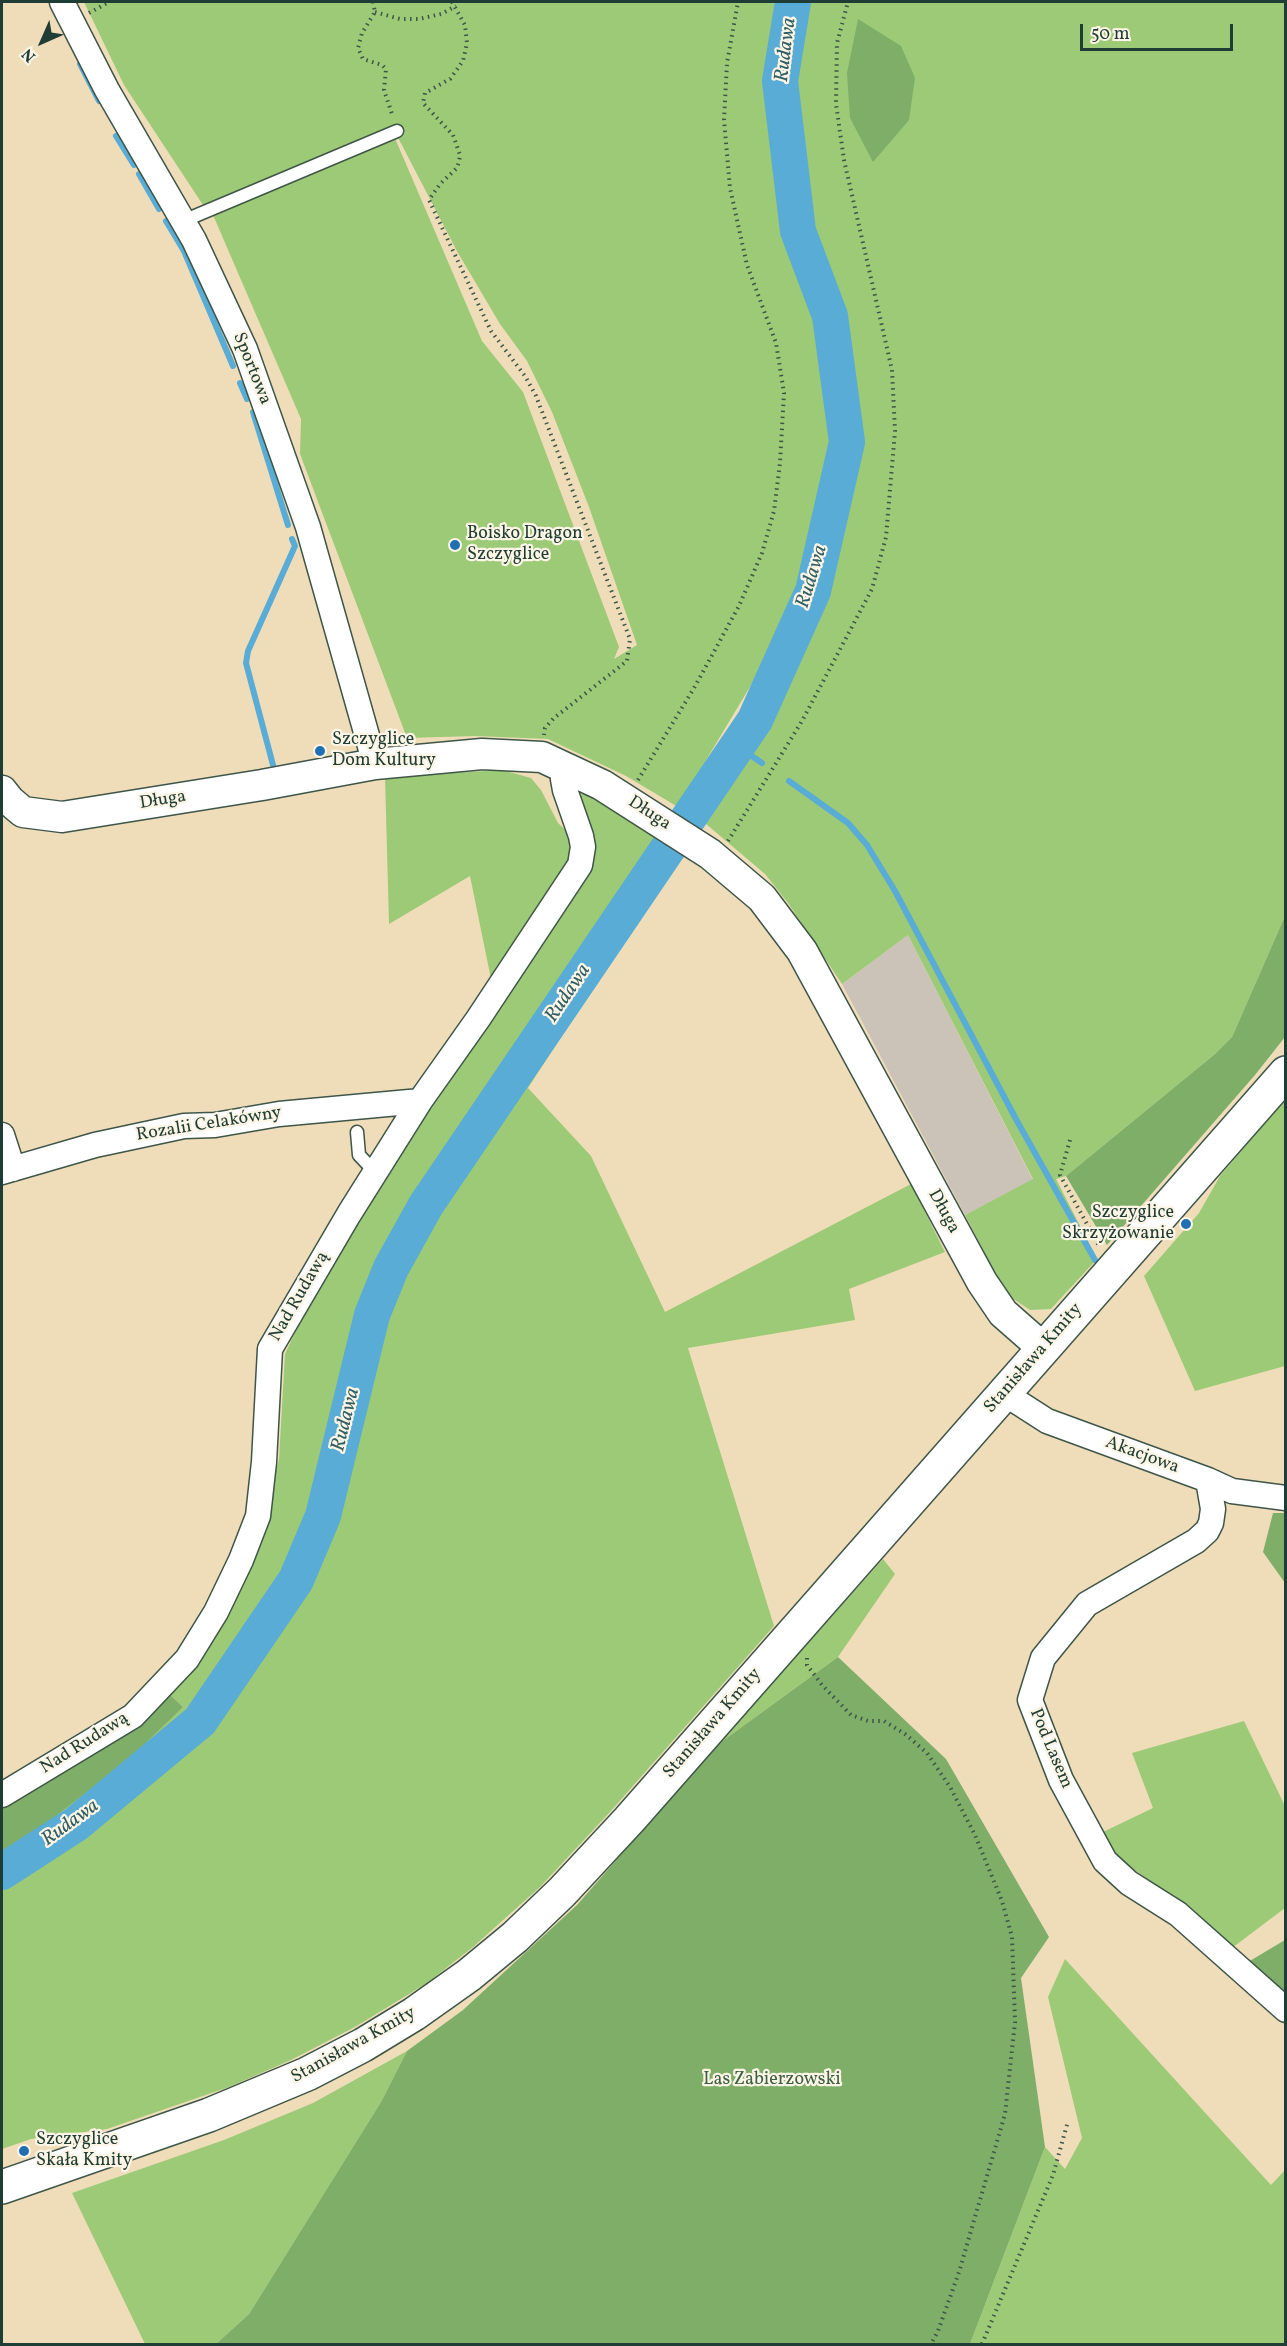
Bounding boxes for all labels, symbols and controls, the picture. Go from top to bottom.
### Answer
north arrow [12,12,72,72]
scale bar [1083,12,1236,50]
water label: Rudawa [771,16,803,84]
text: 50 m [1091,22,1130,47]
text: N [17,43,41,67]
street label: Sportowa [227,330,275,408]
place label: Boisko Dragon Szczyglice [467,524,583,566]
marker: Boisko Dragon Szczyglice [448,538,462,552]
water label: Rudawa [792,543,834,611]
place label: Szczyglice Dom Kultury [332,730,436,772]
marker: Szczyglice Dom Kultury [313,744,327,758]
street label: Długa [138,787,188,815]
street label: Długa [623,792,675,836]
water label: Rudawa [541,960,597,1028]
street label: Rozalii Celakówny [135,1103,283,1147]
street label: Długa [922,1186,964,1238]
place label: Szczyglice Skrzyżowanie [1062,1203,1174,1246]
marker: Szczyglice Skrzyżowanie [1179,1217,1193,1231]
street label: Nad Rudawą [266,1248,334,1346]
street label: Stanisława Kmity [980,1299,1088,1419]
water label: Rudawa [328,1386,366,1454]
street label: Akacjowa [1102,1433,1182,1479]
street label: Stanisława Kmity [659,1664,767,1784]
street label: Pod Lasem [1024,1706,1076,1792]
street label: Nad Rudawą [37,1708,133,1780]
water label: Rudawa [38,1795,104,1853]
street label: Stanisława Kmity [288,2003,420,2089]
park label: Las Zabierzowski [703,2070,841,2092]
place label: Szczyglice Skała Kmity [36,2130,132,2172]
marker: Szczyglice Skała Kmity [17,2144,31,2158]

